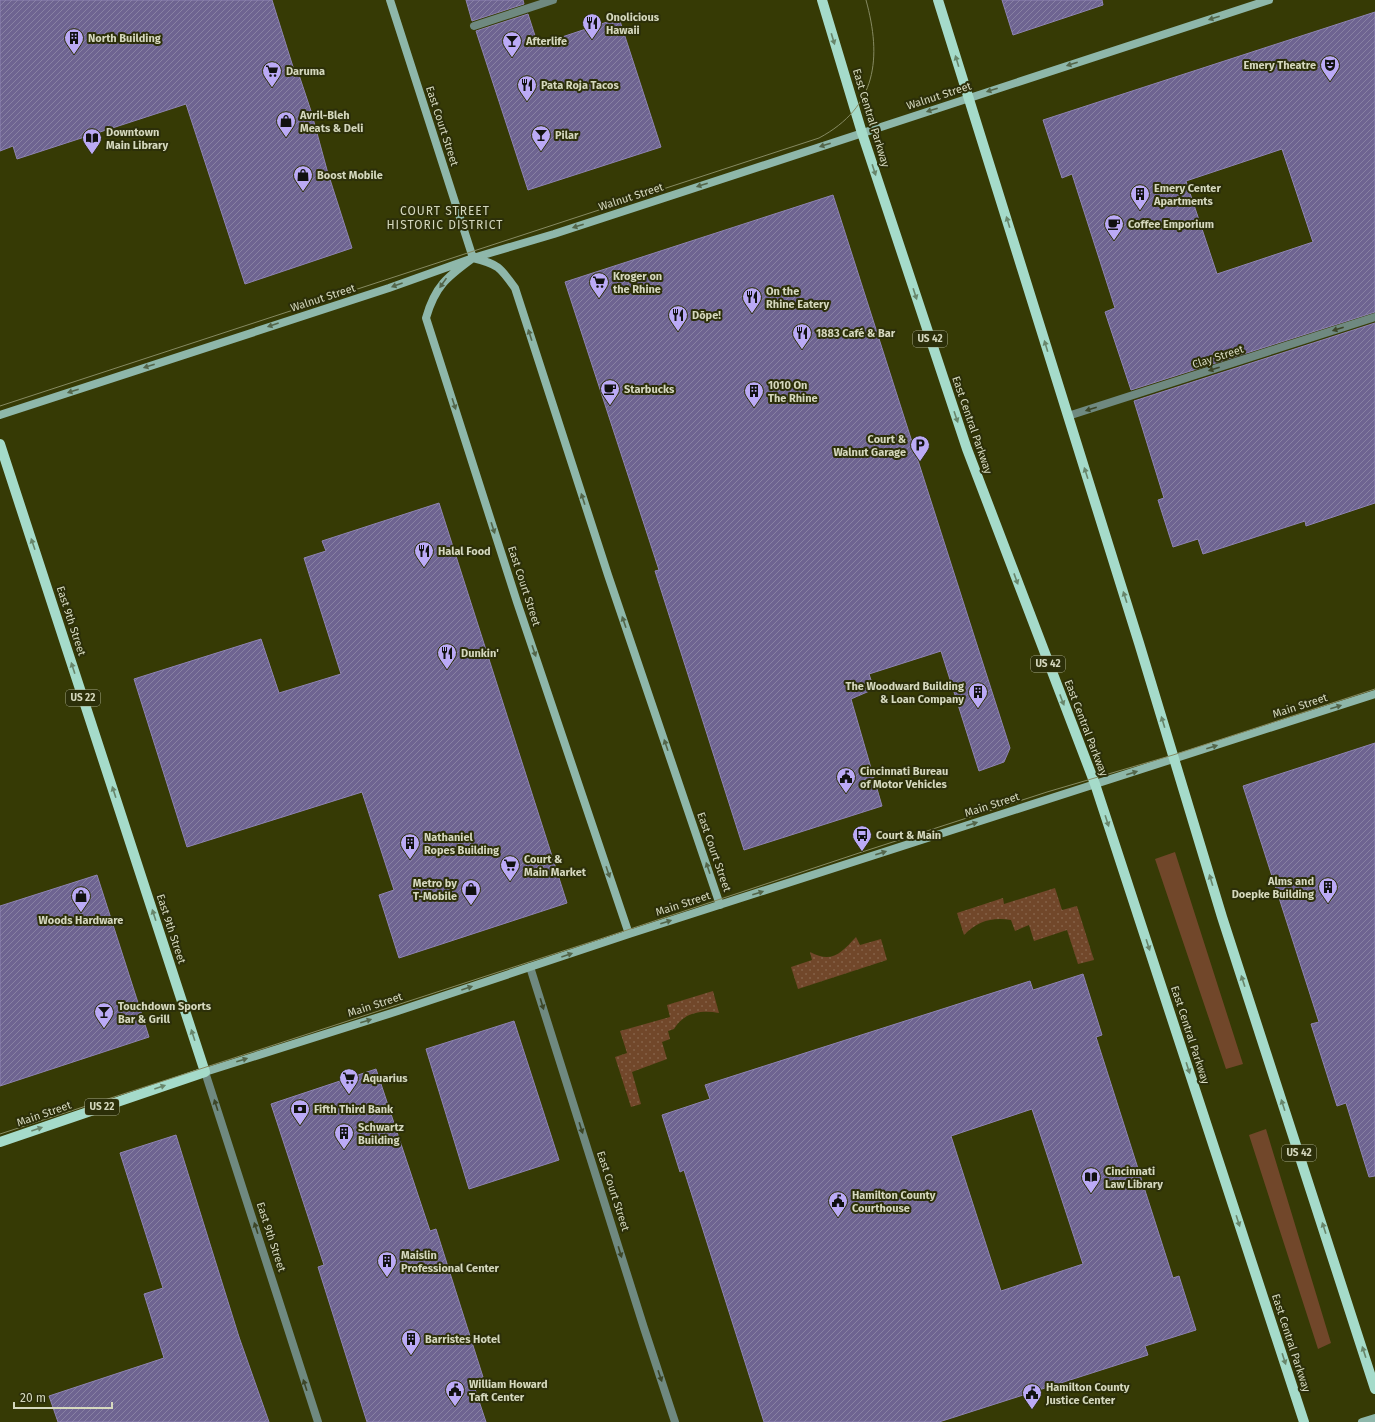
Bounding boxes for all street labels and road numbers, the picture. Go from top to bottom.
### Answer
street label: East Central Parkway [850,67,892,169]
street label: Walnut Street [905,79,973,113]
street label: East Court Street [423,84,461,168]
street label: Walnut Street [597,180,665,214]
street label: Walnut Street [289,281,357,315]
road number: US 42 [913,331,947,347]
street label: Clay Street [1191,343,1245,371]
street label: East Central Parkway [949,374,995,476]
street label: East Court Street [505,544,543,628]
street label: East 9th Street [54,584,88,658]
road number: US 42 [1031,656,1065,672]
street label: East Central Parkway [1062,678,1111,779]
road number: US 22 [66,690,100,706]
street label: Main Street [1271,691,1329,721]
street label: Main Street [963,790,1021,820]
street label: East Court Street [694,810,734,894]
street label: Main Street [654,889,712,919]
street label: East 9th Street [154,892,188,966]
street label: East Central Parkway [1168,984,1212,1086]
street label: Main Street [346,990,404,1020]
street label: Main Street [15,1099,73,1129]
road number: US 22 [85,1099,119,1115]
road number: US 42 [1282,1145,1316,1161]
street label: East Court Street [594,1149,632,1233]
street label: East 9th Street [254,1200,288,1274]
street label: East Central Parkway [1269,1292,1313,1394]

